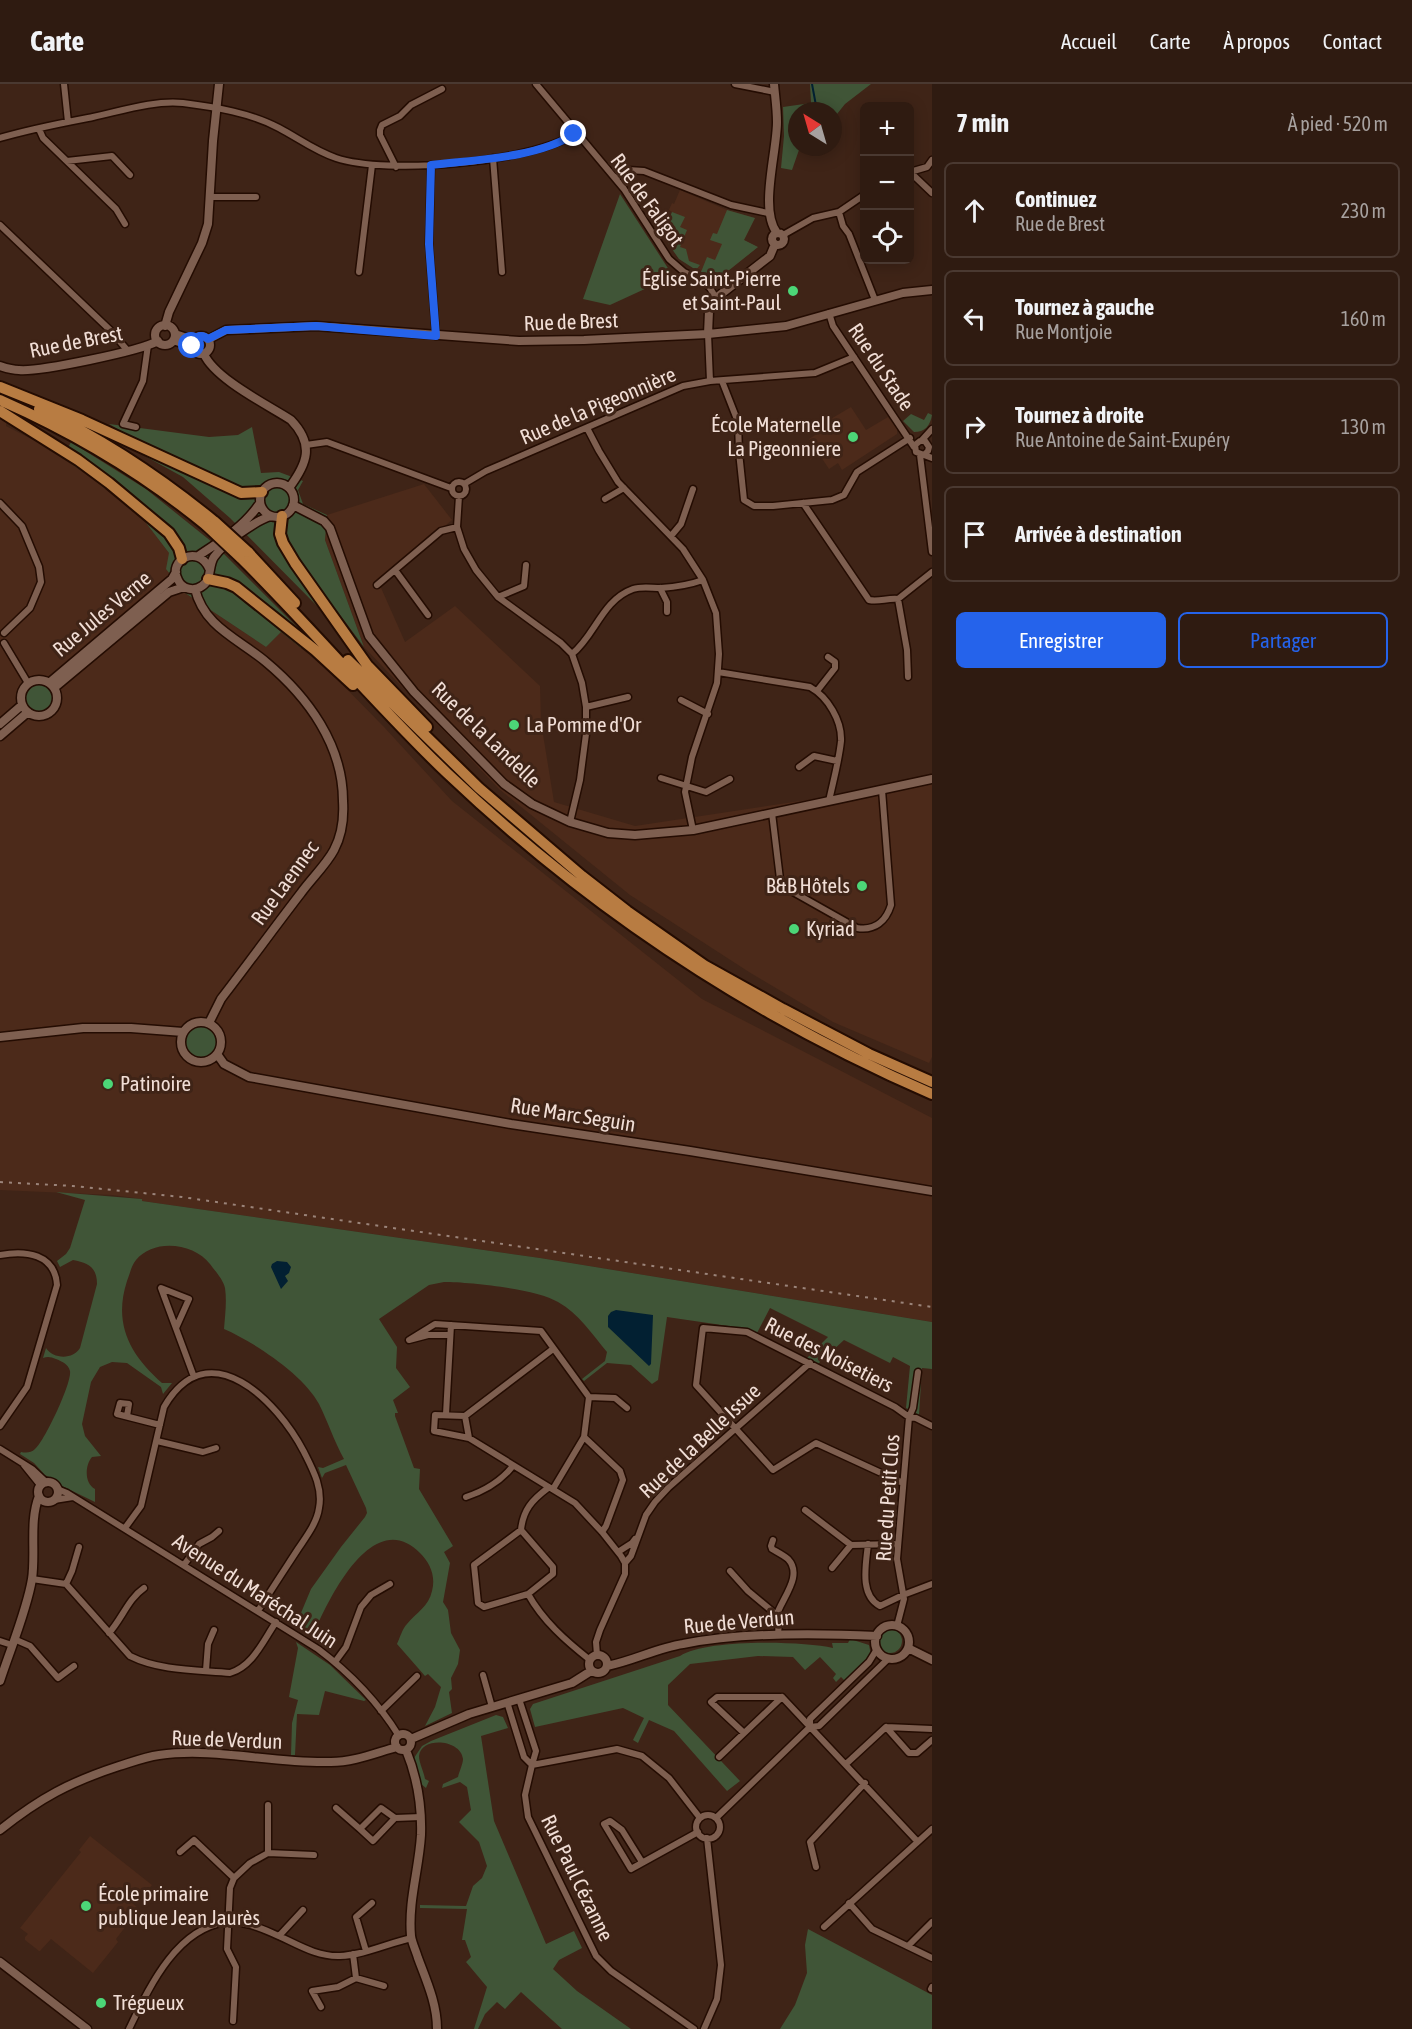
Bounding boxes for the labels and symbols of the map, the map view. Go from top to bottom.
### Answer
north arrow [788,102,842,156]
route end [560,120,586,146]
street label: Rue de Faligot [606,149,689,250]
place label: Église Saint-Pierre et Saint-Paul [642,266,781,314]
marker: Église Saint-Pierre et Saint-Paul [786,284,800,298]
street label: Rue de Brest [523,307,619,335]
street label: Rue du Stade [844,318,920,415]
street label: Rue de Brest [27,320,125,362]
route start [178,332,204,358]
street label: Rue de la Pigeonnière [516,361,679,449]
place label: École Maternelle La Pigeonniere [711,412,841,460]
marker: École Maternelle La Pigeonniere [846,430,860,444]
street label: Rue Jules Verne [48,565,155,661]
street label: Rue de la Landelle [427,676,546,792]
place label: La Pomme d'Or [526,712,642,736]
marker: La Pomme d'Or [507,718,521,732]
street label: Rue Laennec [246,836,323,929]
place label: B&B Hôtels [766,873,850,897]
marker: B&B Hôtels [855,879,869,893]
place label: Kyriad [806,916,855,940]
marker: Kyriad [787,922,801,936]
place label: Patinoire [120,1071,191,1095]
marker: Patinoire [101,1077,115,1091]
street label: Rue Marc Seguin [509,1092,637,1136]
street label: Rue des Noisetiers [761,1311,898,1397]
street label: Rue de la Belle Issue [634,1378,765,1502]
street label: Rue du Petit Clos [871,1433,903,1562]
street label: Avenue du Maréchal Juin [169,1528,342,1652]
street label: Rue de Verdun [683,1604,795,1638]
street label: Rue de Verdun [171,1725,283,1753]
street label: Rue Paul Cézanne [537,1811,619,1945]
place label: École primaire publique Jean Jaurès [98,1881,260,1929]
marker: École primaire publique Jean Jaurès [79,1899,93,1913]
place label: Trégueux [113,1990,185,2014]
marker: Trégueux [94,1996,108,2010]

